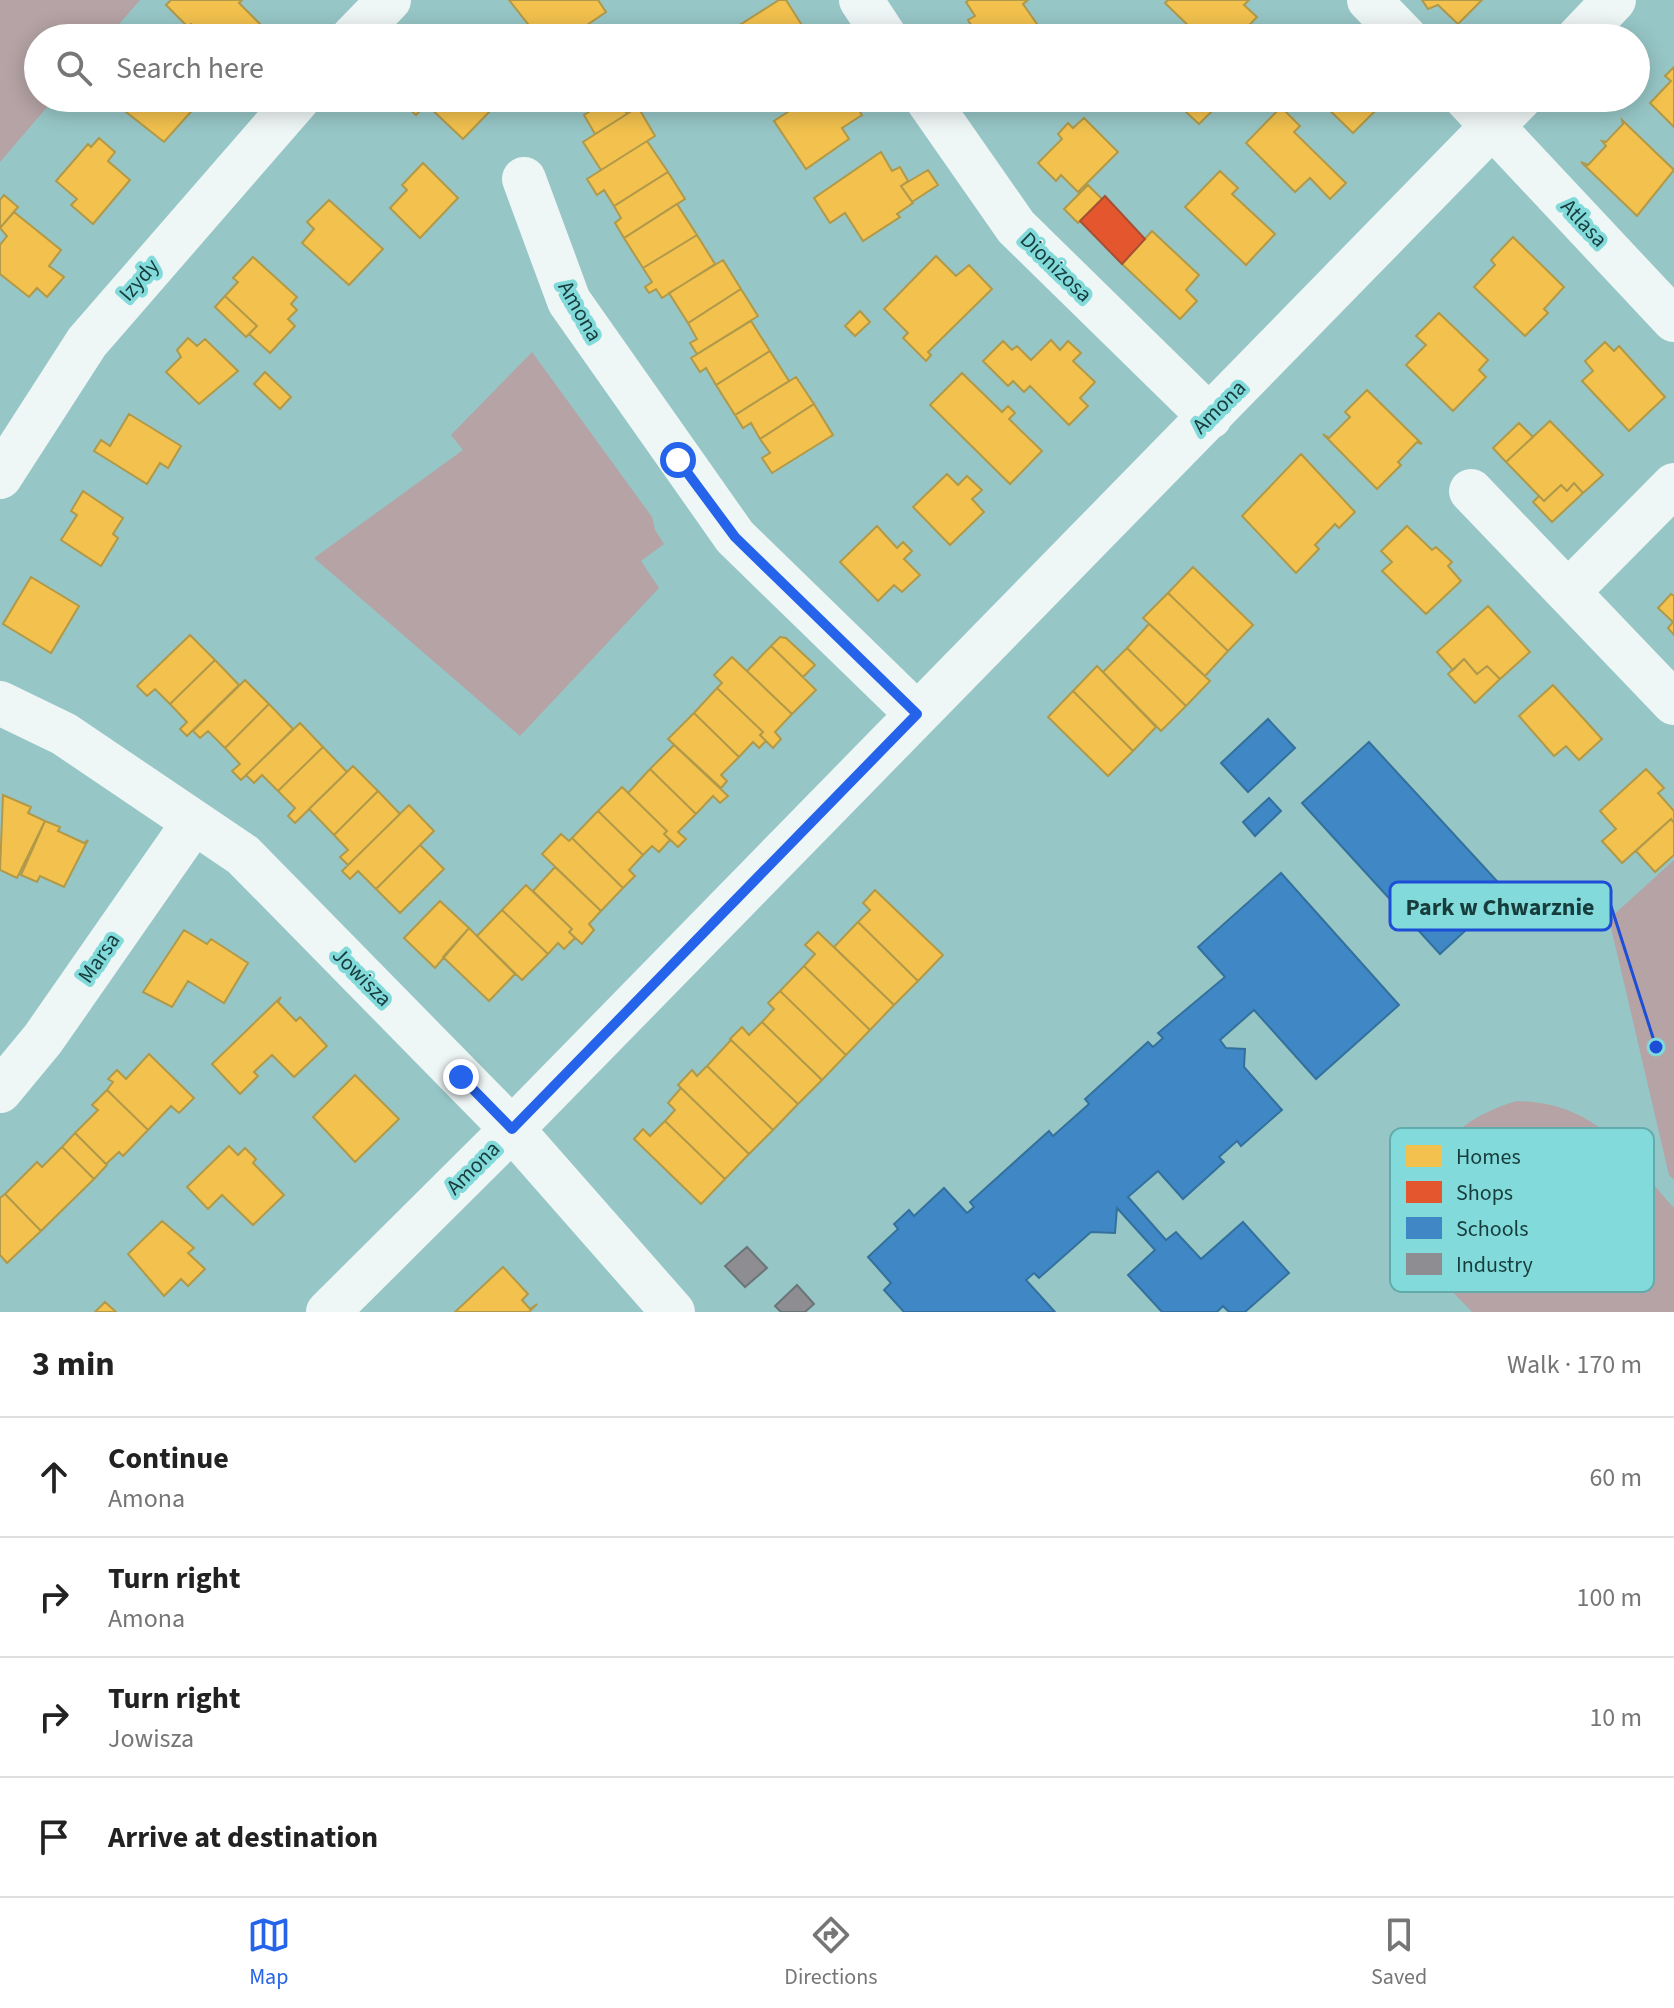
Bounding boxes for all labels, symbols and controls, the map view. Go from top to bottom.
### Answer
search box [24,24,1650,112]
icon: search [52,46,96,90]
text: Search here [116,47,264,90]
street label: Atlasa [1553,192,1615,254]
street label: Dionizosa [1013,224,1099,310]
street label: Izydy [111,251,167,309]
street label: Amona [550,275,610,347]
street label: Amona [1185,373,1253,441]
route start [660,442,696,478]
callout: Park w Chwarznie [1390,882,1611,930]
text: Park w Chwarznie [1406,890,1594,925]
street label: Marsa [70,926,128,990]
street label: Jowisza [325,940,399,1014]
route end [443,1059,479,1095]
legend [1390,1128,1654,1292]
street label: Amona [439,1134,507,1202]
text: Homes [1456,1141,1521,1173]
text: Shops [1456,1177,1513,1209]
text: Schools [1456,1213,1528,1245]
text: Industry [1456,1249,1533,1281]
text: 3 min [32,1340,115,1389]
text: Walk · 170 m [1507,1346,1642,1383]
text: Continue [108,1437,229,1480]
icon: ahead [32,1455,76,1499]
text: 60 m [1589,1459,1642,1496]
text: Amona [108,1480,185,1517]
text: Turn right [108,1557,240,1600]
icon: right [32,1575,76,1619]
text: 100 m [1576,1579,1642,1616]
text: Amona [108,1600,185,1637]
text: Turn right [108,1677,240,1720]
icon: right [32,1695,76,1739]
text: 10 m [1589,1699,1642,1736]
text: Jowisza [108,1720,194,1757]
icon: arrive [32,1815,76,1859]
text: Arrive at destination [108,1816,378,1859]
tab: Map [247,1913,291,1993]
tab: Directions [784,1913,877,1993]
tab: Saved [1371,1913,1427,1993]

